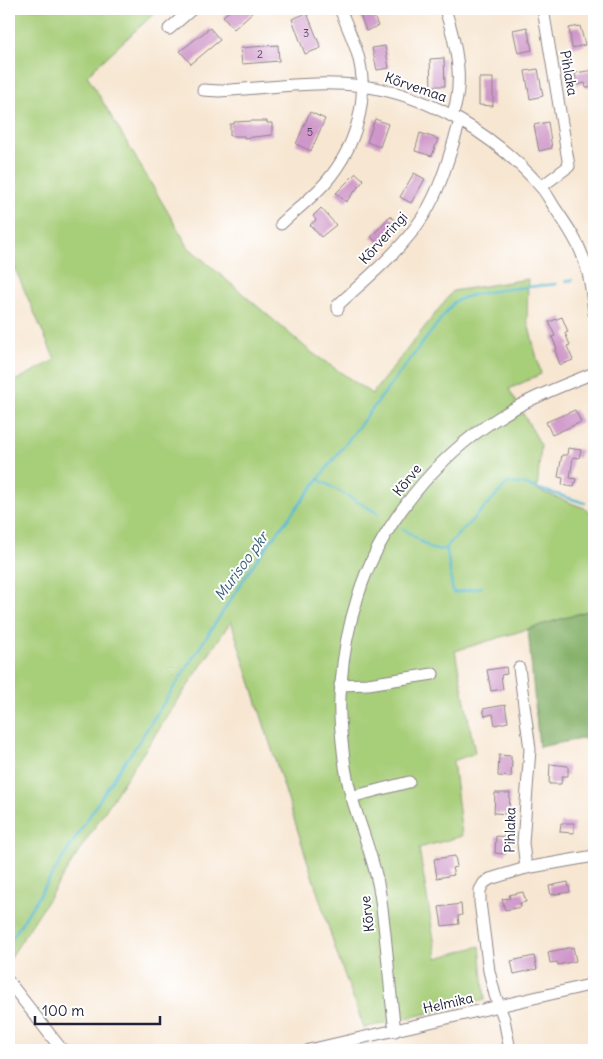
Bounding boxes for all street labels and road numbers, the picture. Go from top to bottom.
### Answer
street label: Pihlaka [556,49,582,97]
street label: Kõrvemaa [383,68,449,106]
street label: Kõrveringi [355,208,411,268]
street label: Kõrve [389,460,425,500]
street label: Pihlaka [501,807,519,853]
street label: Kõrve [356,895,378,933]
street label: Helmika [421,988,475,1018]

